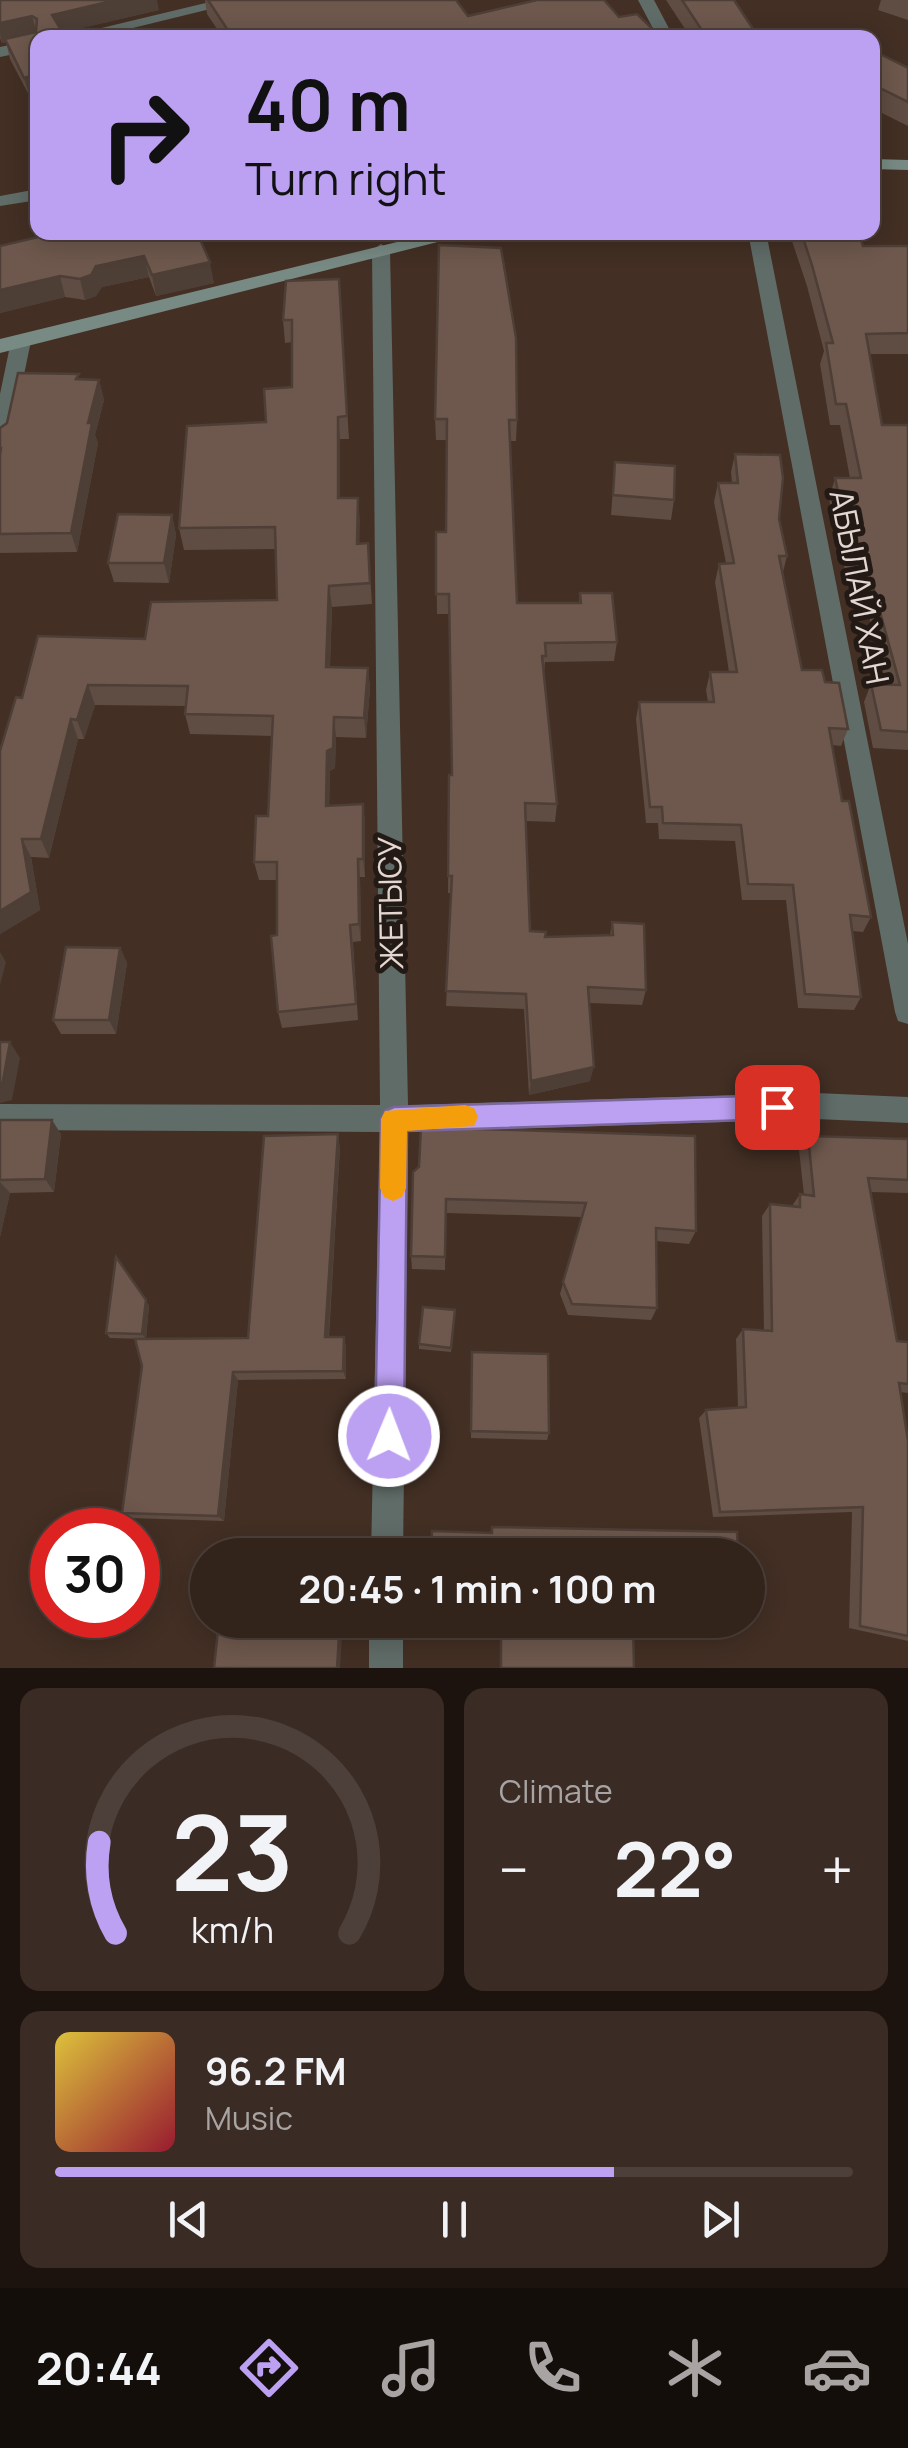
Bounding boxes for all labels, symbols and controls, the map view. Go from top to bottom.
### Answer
text: 40 m [245,56,411,152]
icon: right [80,70,210,200]
text: Turn right [245,147,446,209]
street label: АБЫЛАЙ ХАН [820,486,900,688]
street label: ЖЕТЫСУ [367,836,413,970]
pin [735,1065,820,1150]
icon: arrive [750,1080,805,1135]
position arrow [337,1384,441,1488]
speed limit sign: 30 [30,1508,160,1638]
text: 20:45 · 1 min · 100 m [299,1562,656,1614]
text: Climate [499,1769,613,1813]
text: 23 [171,1780,293,1922]
text: 22° [613,1817,737,1920]
text: − [499,1831,529,1907]
text: + [821,1831,853,1907]
text: km/h [190,1905,274,1954]
text: 96.2 FM [205,2044,346,2096]
text: Music [205,2096,293,2140]
icon: previous [161,2192,216,2247]
icon: pause [427,2192,482,2247]
icon: next [693,2192,748,2247]
icon: directions [234,2333,304,2403]
icon: music [376,2333,446,2403]
icon: phone [518,2333,588,2403]
icon: climate [660,2333,730,2403]
icon: car [802,2333,872,2403]
text: 20:44 [36,2337,162,2399]

